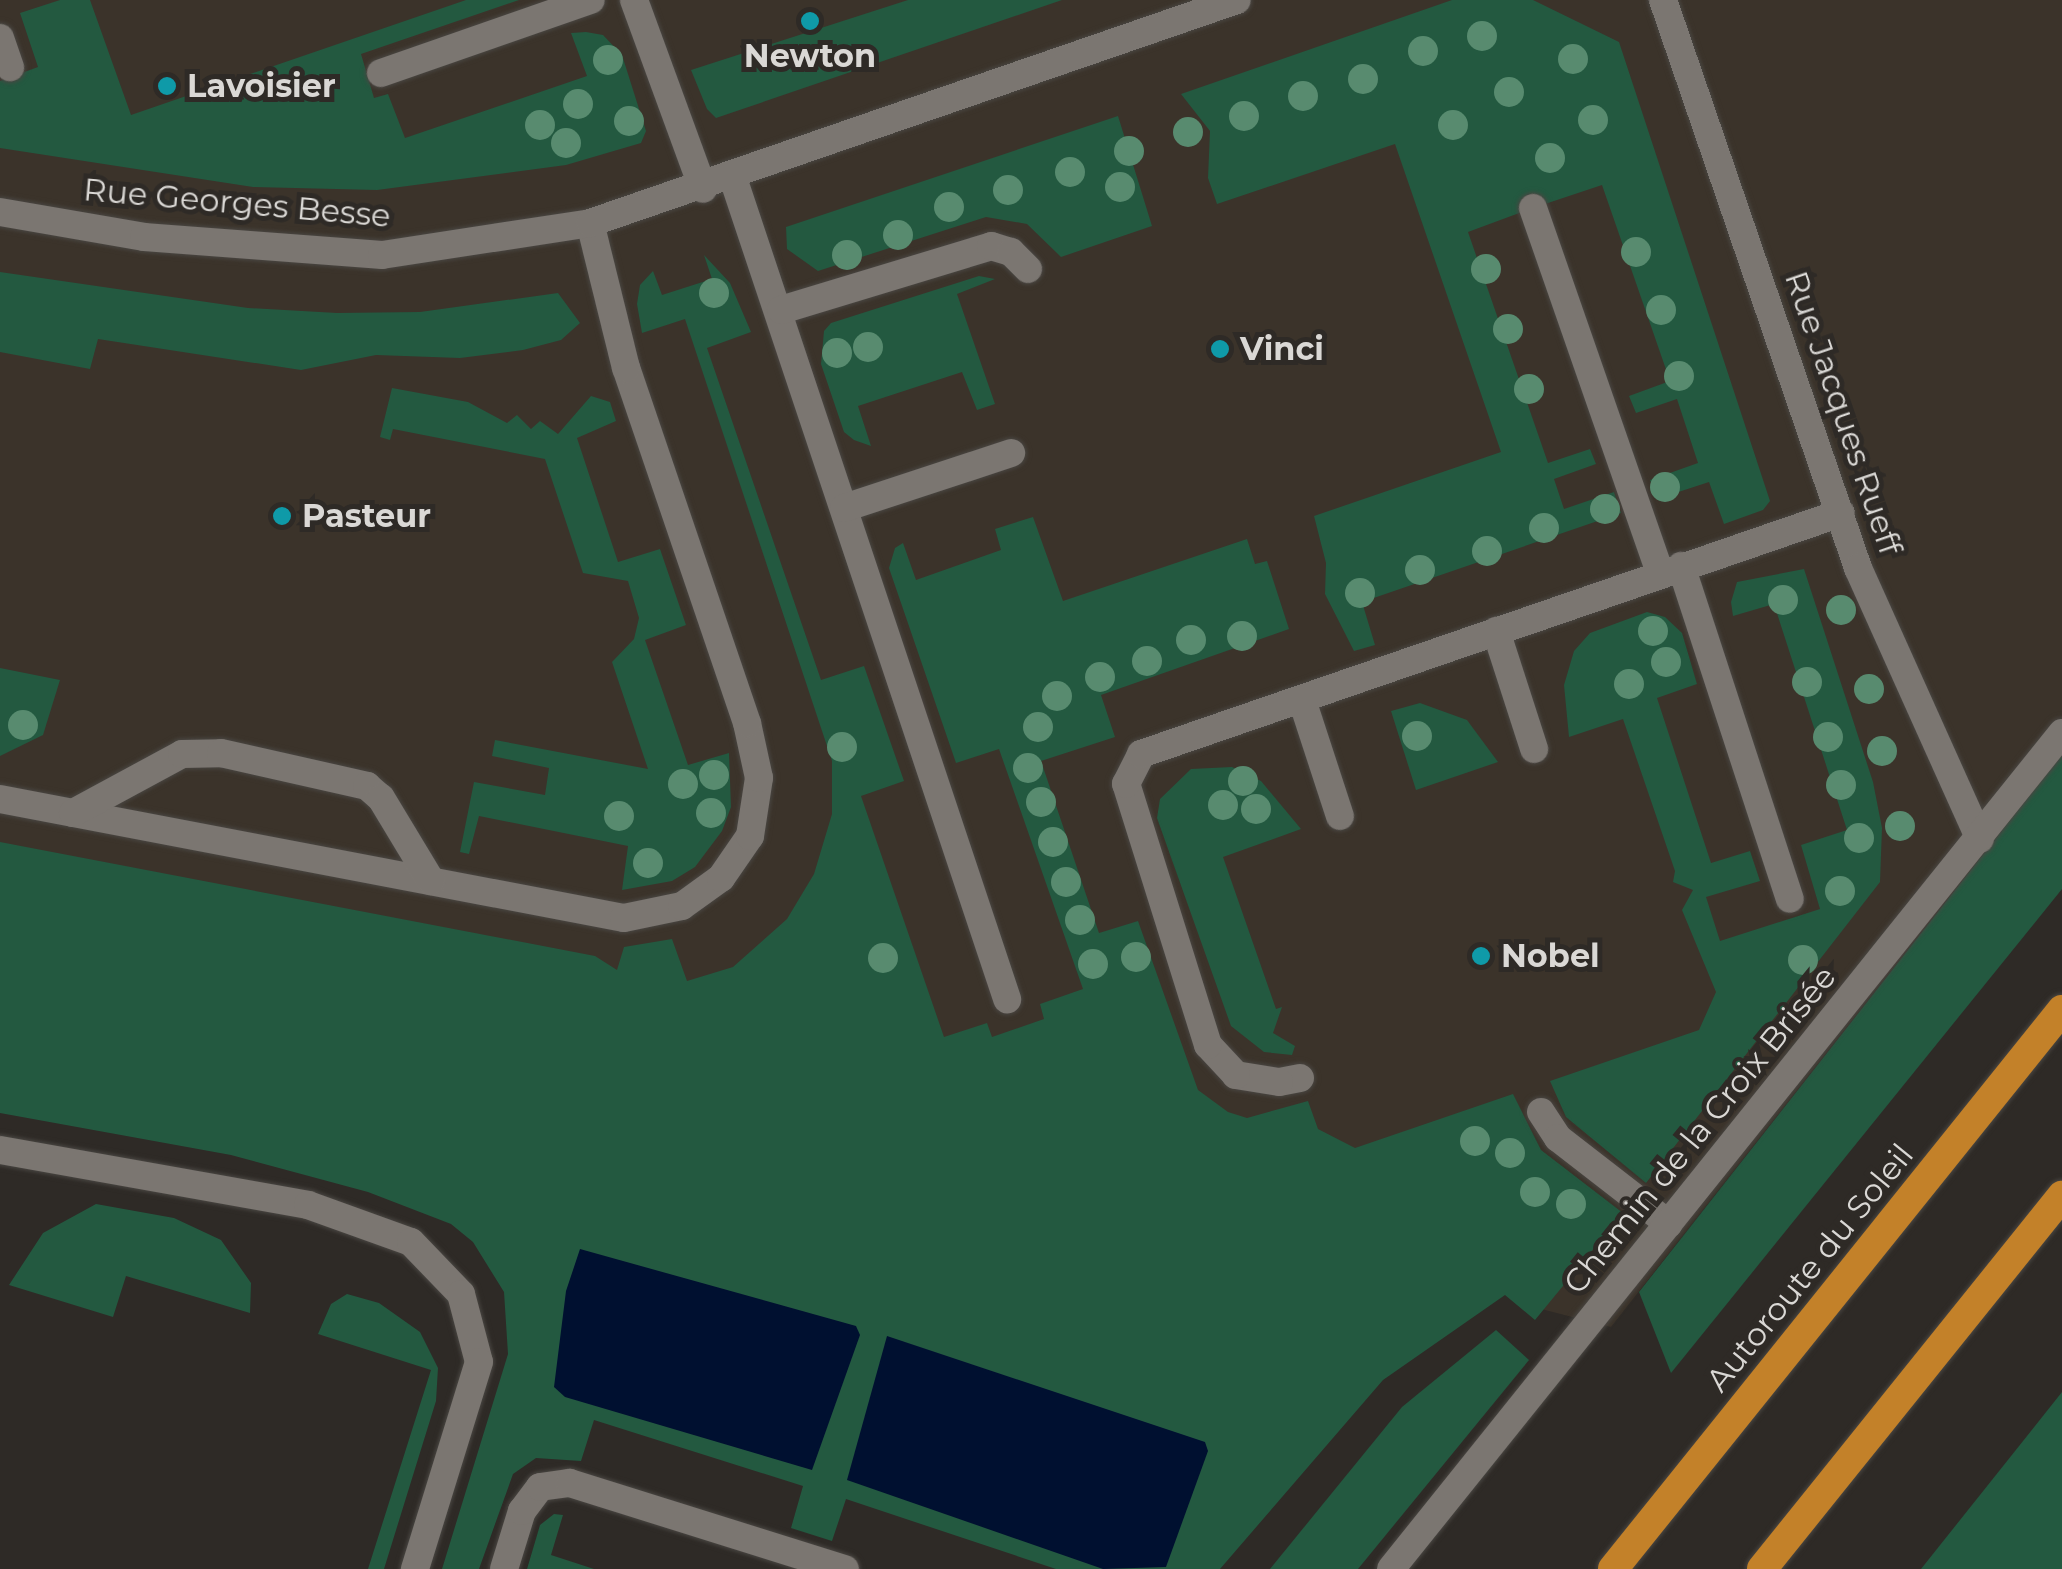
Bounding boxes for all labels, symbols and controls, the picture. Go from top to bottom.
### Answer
marker: Newton [799,10,821,32]
place label: Newton [744,37,876,75]
place label: Lavoisier [187,67,336,105]
marker: Lavoisier [156,75,178,97]
street label: Rue Georges Besse [82,170,392,236]
street label: Rue Jacques Rueff [1776,266,1910,560]
place label: Vinci [1240,330,1324,368]
marker: Vinci [1209,338,1231,360]
place label: Pasteur [302,497,431,535]
marker: Pasteur [271,505,293,527]
place label: Nobel [1501,937,1600,975]
marker: Nobel [1470,945,1492,967]
street label: Chemin de la Croix Brisée [1556,958,1844,1302]
street label: Autoroute du Soleil [1698,1137,1922,1399]

